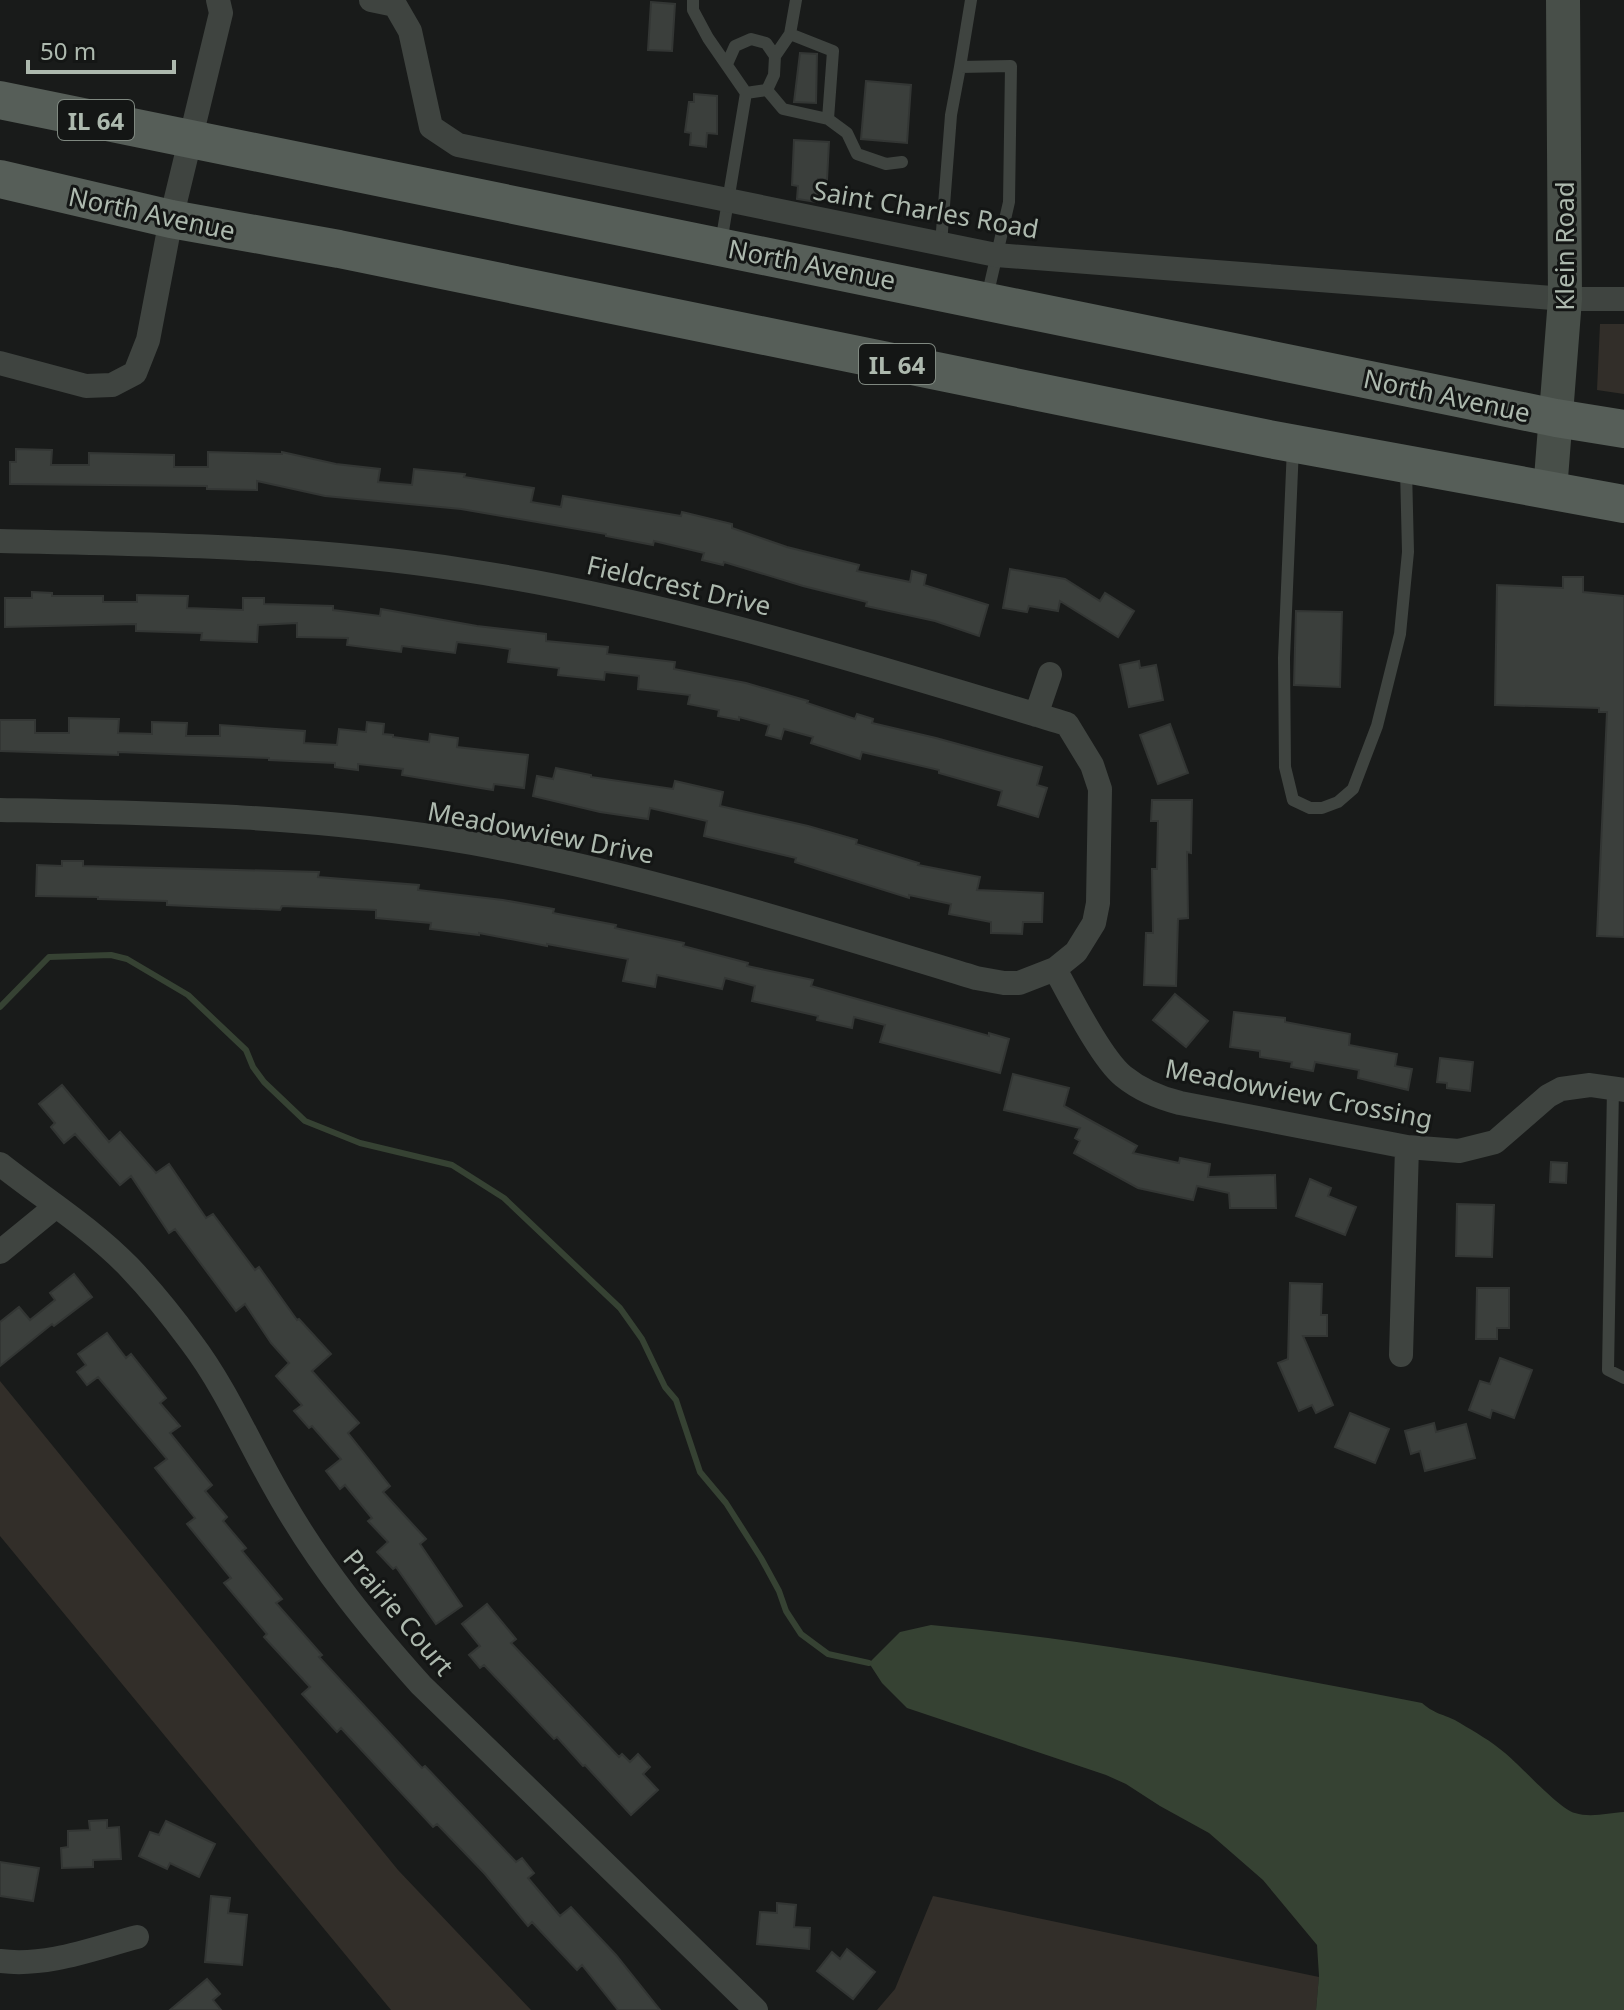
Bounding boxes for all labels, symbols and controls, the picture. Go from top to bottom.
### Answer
scale bar [28,24,174,74]
text: 50 m [40,34,96,67]
road number: IL 64 [58,100,134,140]
street label: Saint Charles Road [810,171,1042,247]
street label: North Avenue [65,178,239,248]
street label: Klein Road [1546,181,1582,311]
street label: North Avenue [725,230,899,298]
road number: IL 64 [859,344,935,384]
street label: North Avenue [1360,360,1534,430]
street label: Fieldcrest Drive [583,546,775,624]
street label: Meadowview Drive [425,792,657,872]
street label: Meadowview Crossing [1162,1049,1436,1137]
street label: Prairie Court [336,1541,462,1683]

